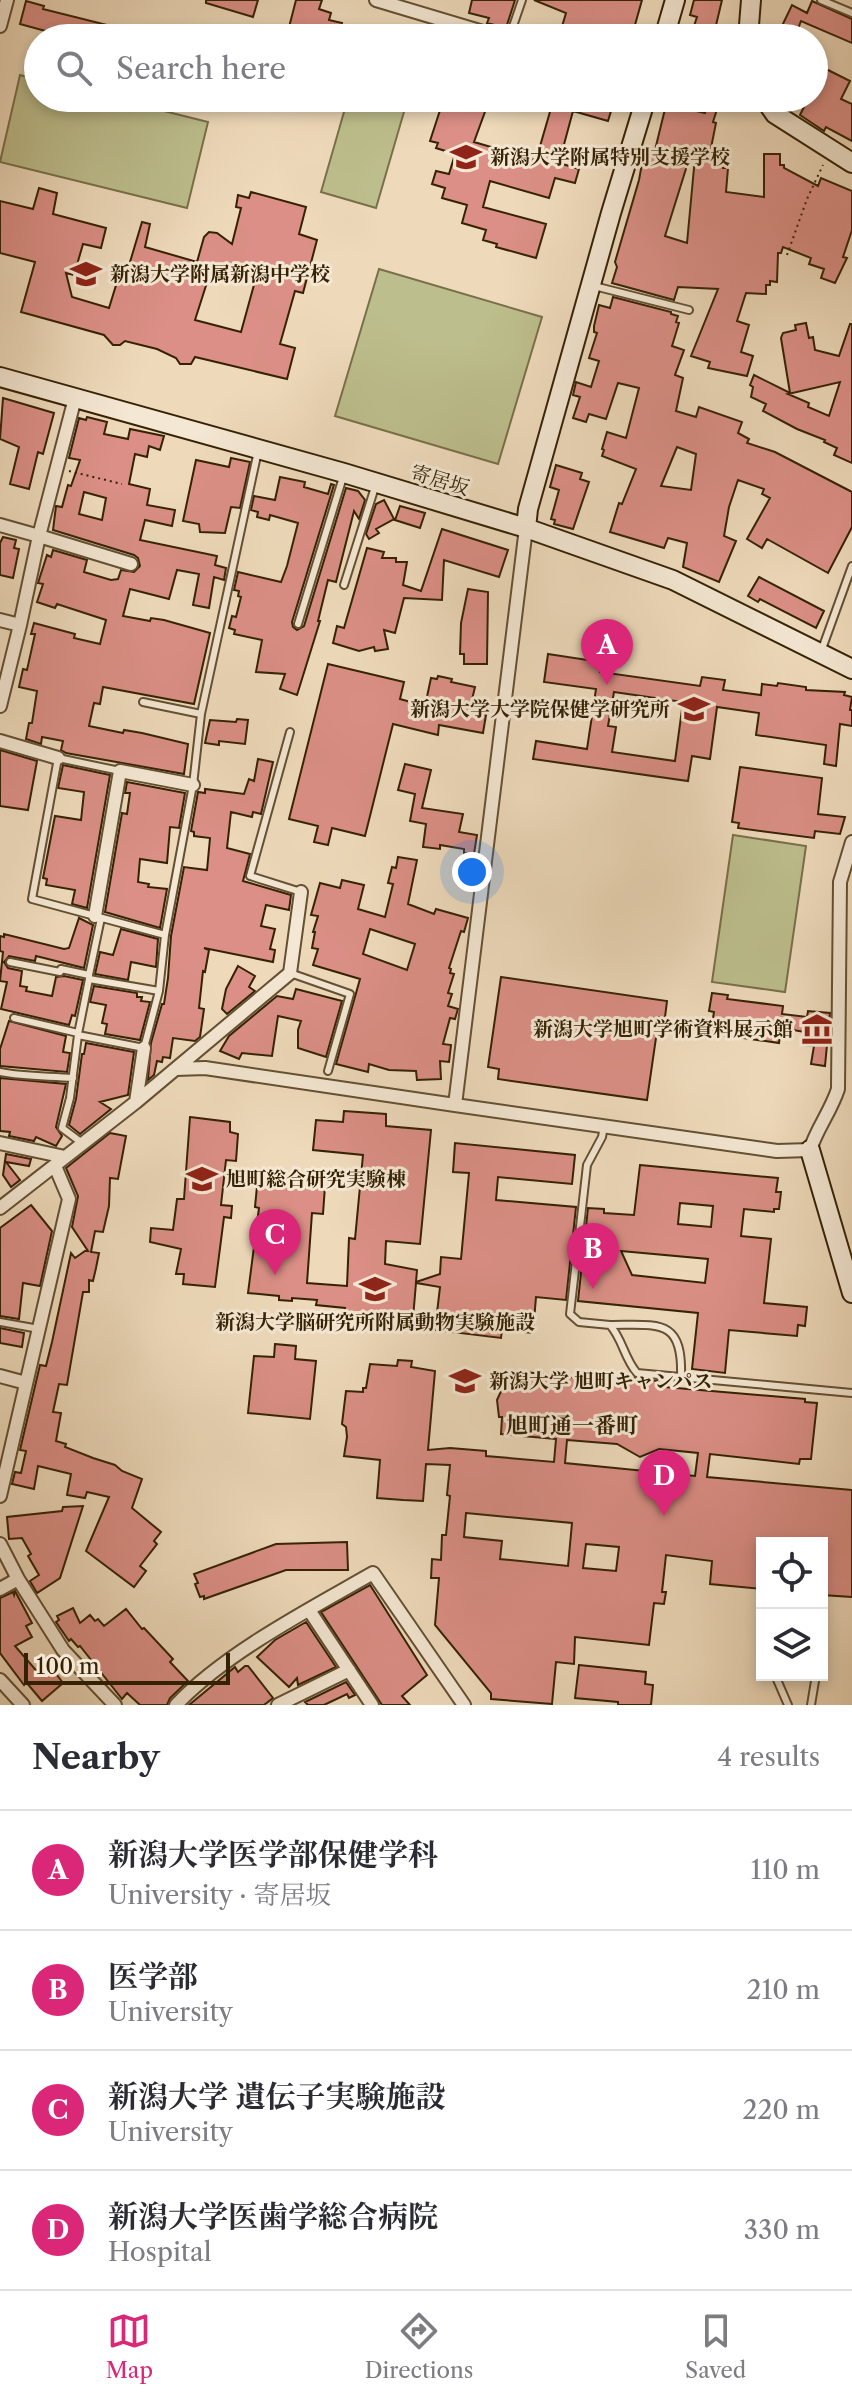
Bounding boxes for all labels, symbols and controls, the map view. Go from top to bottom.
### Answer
search box [24,24,828,112]
icon: search [52,46,96,90]
text: Search here [116,50,286,87]
school or university icon: 新潟大学附属特別支援学校 [449,140,483,174]
place label: 新潟大学附属特別支援学校 [490,145,730,169]
school or university icon: 新潟大学附属新潟中学校 [69,257,103,291]
place label: 新潟大学附属新潟中学校 [110,262,330,286]
street label: 寄居坂 [408,460,472,500]
pin: A [581,619,633,685]
school or university icon: 新潟大学大学院保健学研究所 [677,692,711,726]
place label: 新潟大学大学院保健学研究所 [410,697,670,721]
your location [452,852,492,892]
museum icon: 新潟大学旭町学術資料展示館 [800,1012,834,1046]
place label: 新潟大学旭町学術資料展示館 [533,1017,793,1041]
school or university icon: 旭町総合研究実験棟 [185,1162,219,1196]
place label: 旭町総合研究実験棟 [226,1167,406,1191]
pin: C [249,1209,301,1275]
pin: B [567,1223,619,1289]
school or university icon: 新潟大学脳研究所附属動物実験施設 [358,1272,392,1306]
place label: 新潟大学脳研究所附属動物実験施設 [215,1310,535,1334]
school or university icon: 新潟大学 旭町キャンパス [448,1364,482,1398]
place label: 新潟大学 旭町キャンパス [489,1369,713,1393]
district label: 旭町通一番町 [506,1412,638,1439]
pin: D [638,1450,690,1516]
map controls [756,1537,828,1681]
button: locate [756,1537,828,1609]
button: layers [756,1609,828,1681]
scale bar [24,1649,230,1685]
text: 100 m [36,1653,99,1680]
text: Nearby [32,1736,160,1778]
text: 4 results [717,1741,820,1773]
text: 新潟大学医学部保健学科 [108,1836,438,1873]
text: A [48,1854,68,1886]
text: 110 m [751,1854,820,1886]
text: University · 寄居坂 [108,1879,331,1911]
text: 医学部 [108,1958,198,1995]
text: B [48,1974,68,2006]
text: 210 m [747,1974,820,2006]
text: University [108,1996,233,2028]
text: 新潟大学 遺伝子実験施設 [108,2078,446,2115]
text: C [48,2094,68,2126]
text: 220 m [742,2094,820,2126]
text: University [108,2116,233,2148]
text: 新潟大学医歯学総合病院 [108,2198,438,2235]
text: D [47,2214,69,2246]
text: 330 m [744,2214,820,2246]
text: Hospital [108,2236,212,2268]
tab: Map [106,2309,153,2384]
tab: Directions [365,2309,473,2384]
tab: Saved [685,2309,746,2384]

